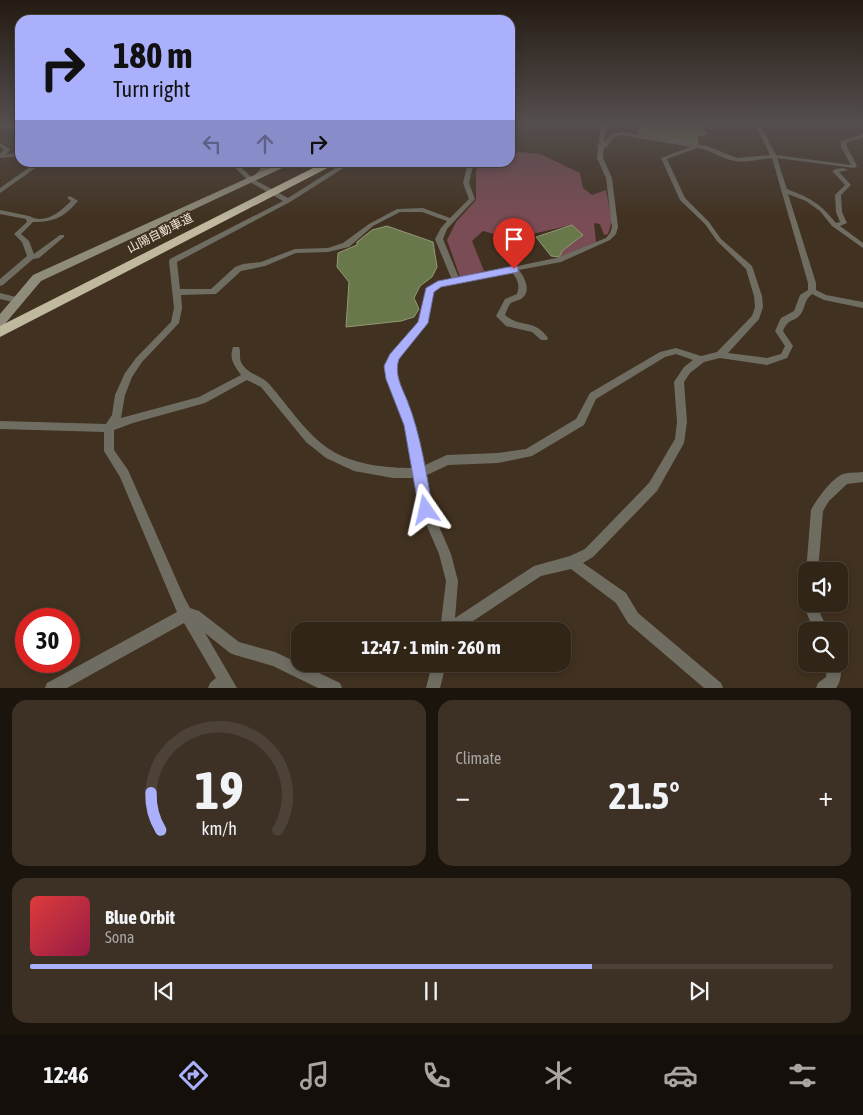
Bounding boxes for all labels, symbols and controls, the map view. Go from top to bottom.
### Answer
icon: right [30,35,95,100]
text: 180 m [113,35,192,75]
text: Turn right [113,76,190,102]
icon: left [198,130,226,158]
icon: ahead [251,130,279,158]
icon: right [304,130,332,158]
street label: 山陽自動車道 [125,210,195,256]
pin [493,218,535,269]
icon: arrive [500,225,528,253]
position arrow [399,483,451,535]
map controls [798,562,848,672]
button: sound [798,562,848,612]
speed limit sign: 30 [15,608,80,673]
button: search [798,622,848,672]
text: 12:47 · 1 min · 260 m [361,636,501,658]
text: Climate [456,749,501,767]
text: 19 [194,760,243,820]
text: 21.5° [609,774,680,817]
text: − [456,780,470,812]
text: + [818,780,833,812]
text: km/h [201,818,236,839]
text: Blue Orbit [105,906,175,928]
text: Sona [105,928,134,946]
icon: previous [150,977,178,1005]
icon: pause [417,977,445,1005]
icon: next [685,977,713,1005]
icon: directions [176,1058,211,1093]
icon: music [297,1058,332,1093]
icon: phone [419,1058,454,1093]
icon: climate [541,1058,576,1093]
icon: car [663,1058,698,1093]
icon: filters [785,1058,820,1093]
text: 12:46 [43,1062,89,1088]

